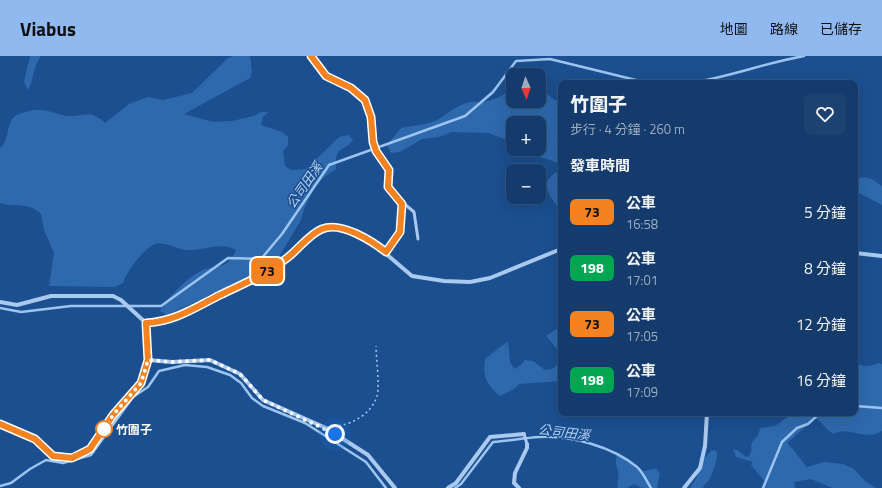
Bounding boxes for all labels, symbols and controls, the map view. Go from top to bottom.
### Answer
text: Viabus [20,14,76,43]
text: 地圖 [720,18,748,39]
text: 路線 [770,18,798,39]
text: 已儲存 [820,18,862,39]
north arrow [506,68,546,108]
map controls [506,68,546,204]
text: 竹圍子 [570,89,627,118]
button: heart [804,93,846,135]
button: + [506,116,546,156]
text: 步行 · 4 分鐘 · 260 m [570,119,685,139]
text: 發車時間 [570,154,630,177]
water label: 公司田溪 [281,156,328,212]
button: − [506,164,546,204]
text: 公車 [626,191,656,214]
text: 73 [584,201,600,222]
text: 5 分鐘 [804,201,846,224]
text: 16:58 [626,214,658,234]
text: 公車 [626,247,656,270]
text: 198 [580,257,604,278]
text: 8 分鐘 [804,257,846,280]
line badge: 73 [249,258,285,284]
text: 73 [259,260,275,281]
text: 17:01 [626,270,658,290]
text: 公車 [626,303,656,326]
text: 73 [584,313,600,334]
text: 12 分鐘 [796,313,846,336]
text: 17:05 [626,326,658,346]
text: 公車 [626,359,656,382]
text: 198 [580,369,604,390]
text: 16 分鐘 [796,369,846,392]
text: 17:09 [626,382,658,402]
water label: 公司田溪 [537,419,593,445]
marker: 竹圍子 [95,420,113,438]
place label: 竹圍子 [116,420,152,439]
your location [325,424,345,444]

